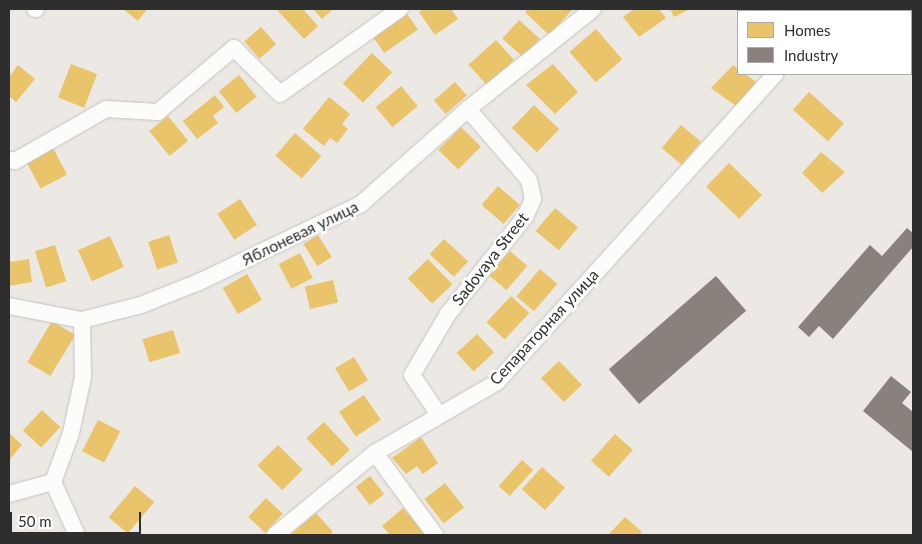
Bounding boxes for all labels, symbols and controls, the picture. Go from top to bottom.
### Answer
legend [737,10,912,75]
text: Homes [784,21,830,39]
text: Industry [784,46,838,64]
street label: Яблоневая улица [239,197,361,269]
street label: Sadovaya Street [448,209,532,309]
street label: Сепараторная улица [485,265,603,389]
scale bar [12,502,144,534]
text: 50 m [18,512,52,530]

